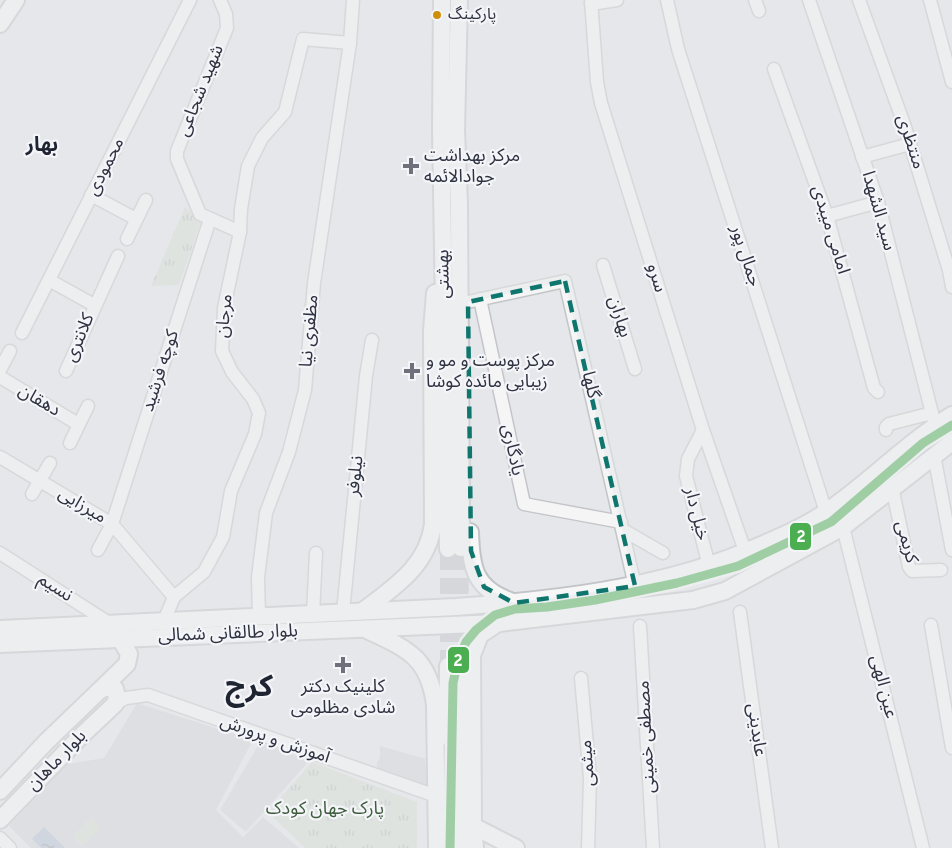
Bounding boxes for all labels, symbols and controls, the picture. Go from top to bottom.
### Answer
place label: پارکینگ [448,5,496,25]
marker: پارکینگ [431,9,443,21]
street label: شهید شجاعی [172,42,230,140]
street label: منتظری [890,112,930,172]
district label: بهار [25,133,58,159]
street label: محمودی [82,134,130,200]
place label: مرکز بهداشت جوادالائمه [424,145,520,189]
marker: مرکز بهداشت جوادالائمه [402,157,420,175]
street label: سید الشهدا [856,168,900,254]
street label: امامی میبدی [806,183,854,277]
street label: جمال پور [724,221,766,290]
street label: بهشتى [432,249,456,299]
street label: سرو [641,261,671,295]
street label: مرجان [211,293,239,339]
street label: مظفری نیا [295,294,325,368]
street label: بهاران [602,294,636,340]
street label: کلانتری [60,310,101,366]
street label: كوچه فرشيد [137,327,185,415]
place label: مرکز پوست و مو و زیبایی مائده کوشا [426,350,555,394]
marker: مرکز پوست و مو و زیبایی مائده کوشا [403,362,421,380]
street label: گلها [576,369,604,401]
street label: دهقان [14,379,64,423]
street label: یادگاری [495,422,529,478]
street label: نیلوفر [342,455,370,498]
street label: میرزایی [54,483,110,529]
street label: خیل دار [678,484,714,543]
street label: کریمی [889,518,923,566]
line badge: 2 [789,522,812,551]
text: 2 [796,528,806,548]
street label: نسیم [33,568,77,608]
street label: بلوار طالقانی شمالی [158,620,298,648]
line badge: 2 [447,646,470,674]
text: 2 [453,652,463,672]
street label: عین الهی [864,653,902,721]
marker: کلینیک دکتر شادی مظلومی [334,656,352,674]
district label: کرج [225,670,273,708]
place label: کلینیک دکتر شادی مظلومی [291,676,395,720]
street label: مصطفی خمینی [633,680,661,794]
street label: عابدینی [741,702,771,758]
street label: آموزش و پرورش [217,710,334,770]
street label: بلوار ماهان [22,726,92,796]
street label: میثمی [575,739,601,787]
park label: پارک جهان کودک [266,798,384,821]

